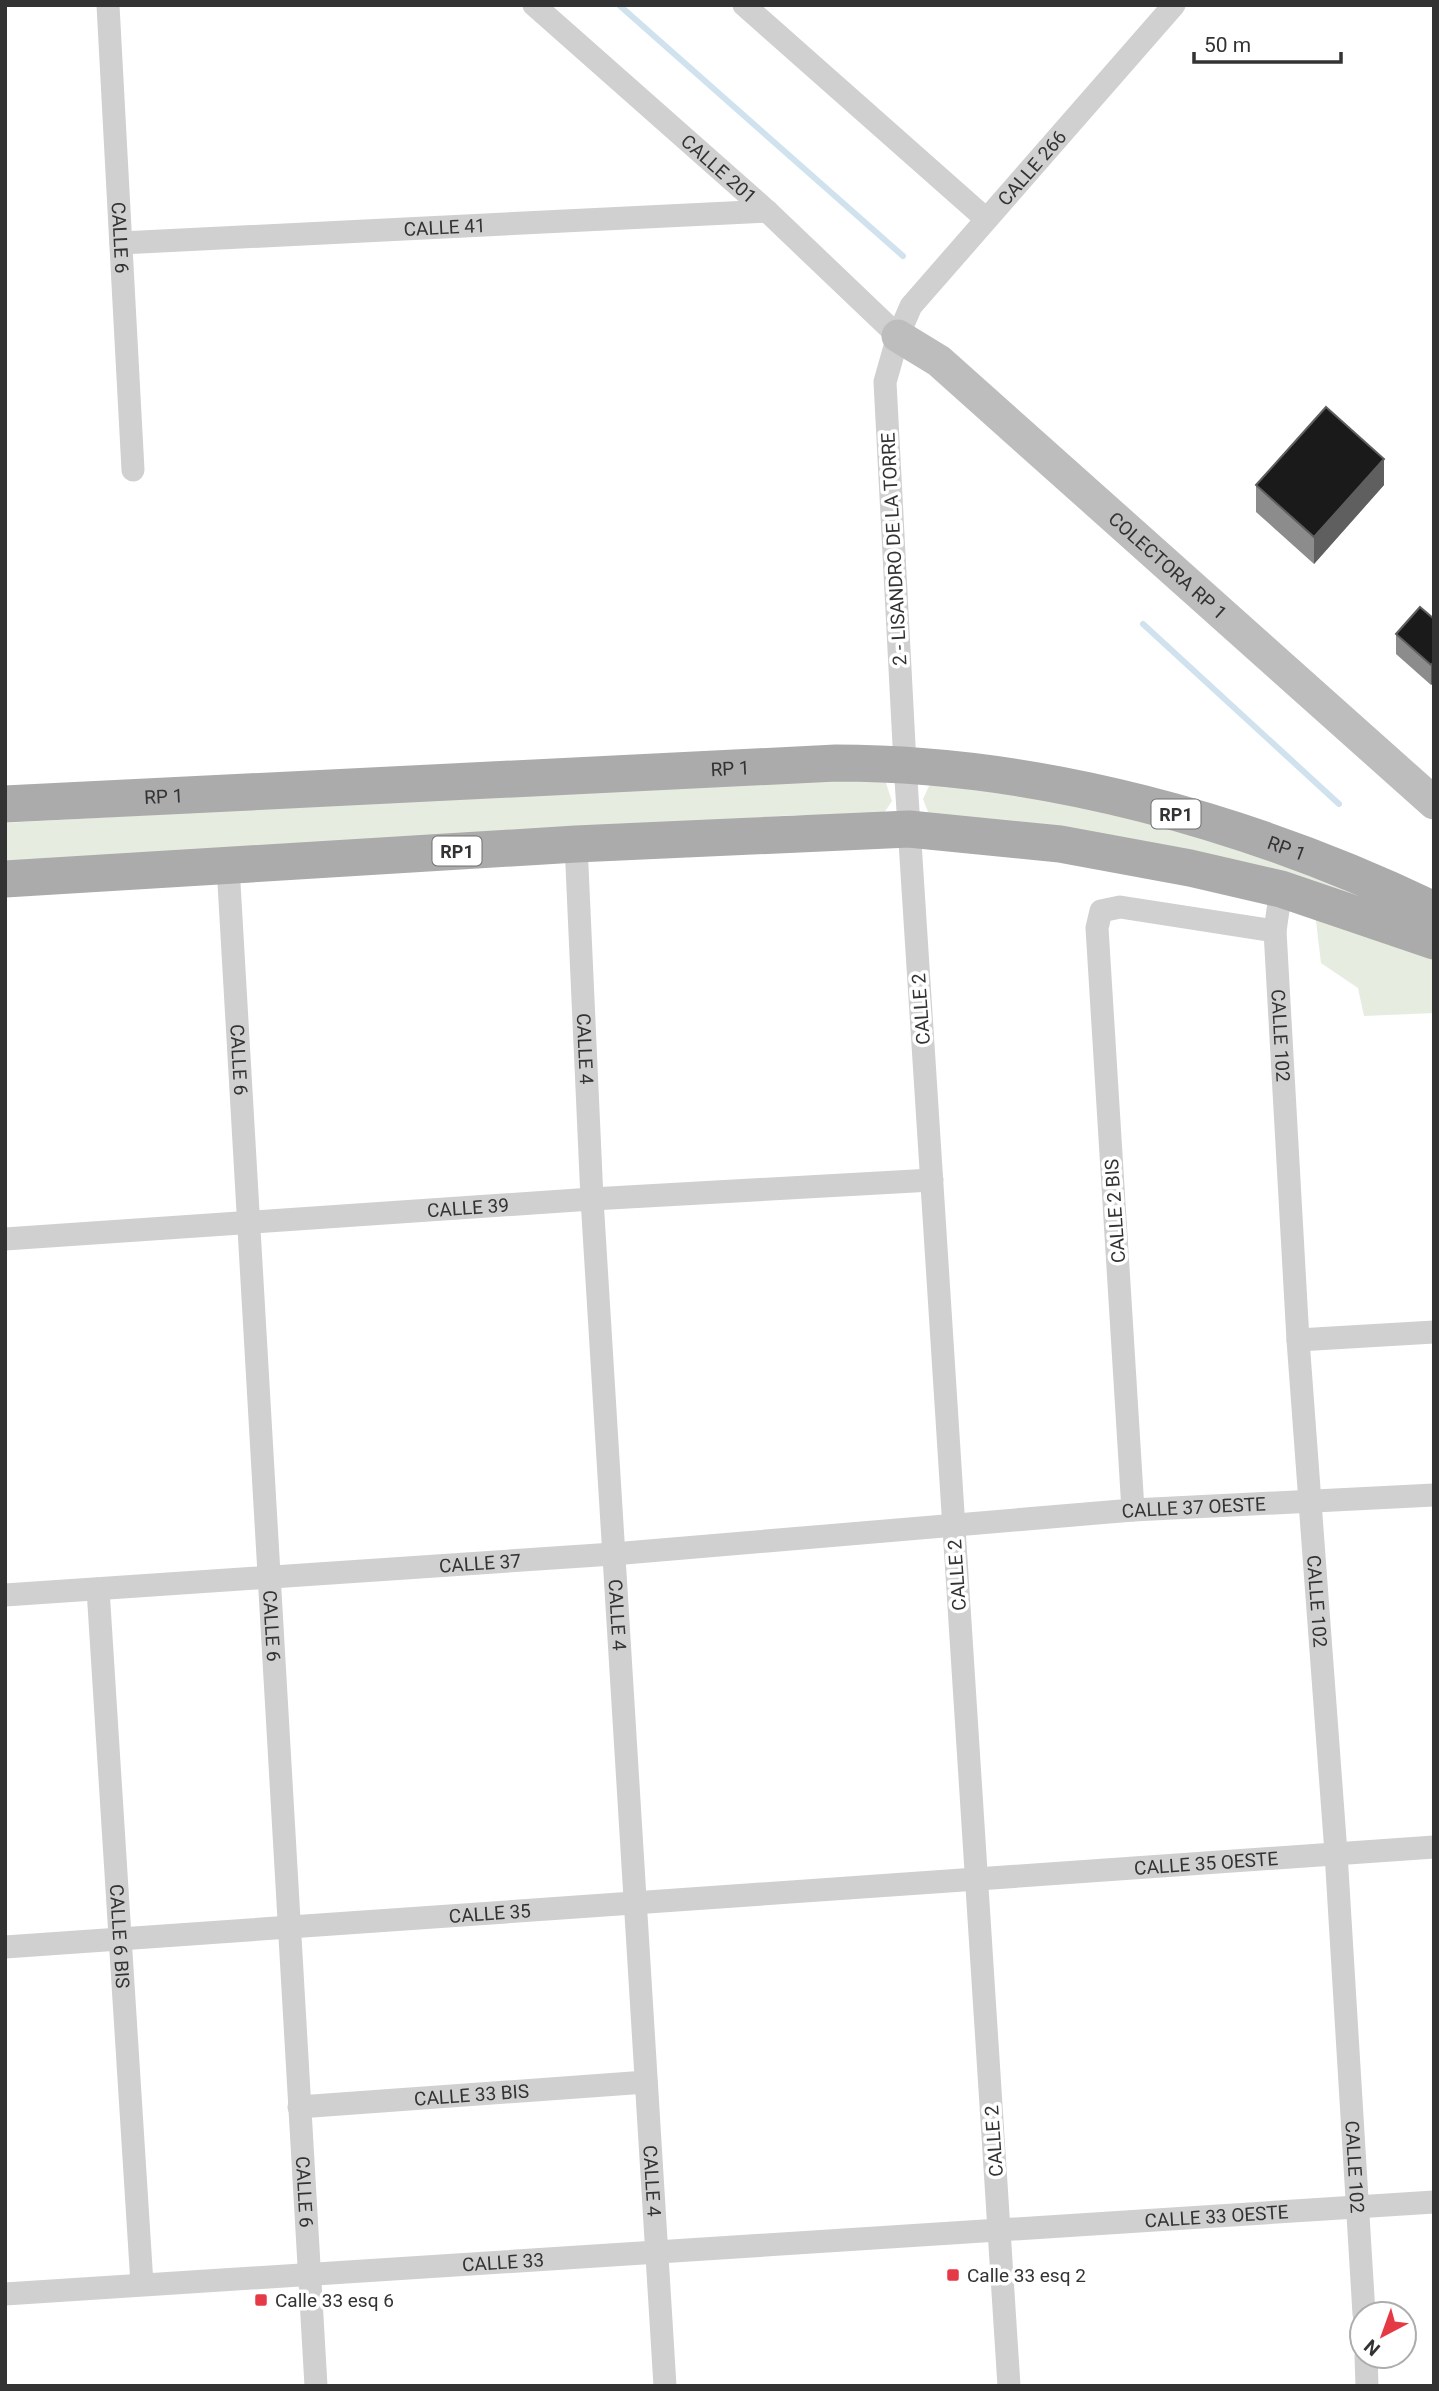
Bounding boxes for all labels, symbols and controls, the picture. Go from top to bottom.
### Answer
scale bar [1194,21,1341,65]
text: 50 m [1204,33,1251,57]
street label: CALLE 266 [993,125,1071,210]
street label: CALLE 201 [677,129,761,208]
street label: CALLE 6 [107,201,134,274]
street label: CALLE 41 [403,213,486,240]
street label: 2 - LISANDRO DE LA TORRE [876,432,912,666]
street label: COLECTORA RP 1 [1104,507,1232,624]
street label: RP 1 [710,756,750,781]
street label: RP 1 [144,784,184,809]
road number: RP1 [1152,800,1200,828]
street label: RP 1 [1265,831,1309,866]
road number: RP1 [433,836,482,866]
street label: CALLE 2 [907,973,935,1045]
street label: CALLE 102 [1267,988,1295,1082]
street label: CALLE 4 [572,1013,598,1085]
street label: CALLE 6 [226,1023,253,1096]
street label: CALLE 2 BIS [1100,1158,1130,1264]
street label: CALLE 39 [426,1193,510,1222]
street label: CALLE 37 OESTE [1121,1492,1266,1522]
street label: CALLE 2 [943,1539,971,1611]
street label: CALLE 37 [438,1549,522,1577]
street label: CALLE 102 [1302,1554,1332,1648]
street label: CALLE 4 [604,1578,631,1652]
street label: CALLE 6 [258,1589,286,1662]
street label: CALLE 35 OESTE [1133,1846,1279,1879]
street label: CALLE 6 BIS [105,1883,135,1989]
street label: CALLE 35 [448,1899,532,1927]
street label: CALLE 33 BIS [413,2079,530,2110]
street label: CALLE 2 [980,2105,1008,2177]
street label: CALLE 102 [1341,2120,1369,2214]
street label: CALLE 4 [639,2144,666,2217]
street label: CALLE 6 [291,2155,318,2228]
street label: CALLE 33 OESTE [1144,2200,1289,2232]
street label: CALLE 33 [461,2248,545,2276]
place label: Calle 33 esq 2 [967,2264,1086,2287]
marker: Calle 33 esq 2 [945,2267,961,2283]
place label: Calle 33 esq 6 [275,2289,394,2312]
marker: Calle 33 esq 6 [253,2292,269,2308]
north arrow [1348,2300,1418,2370]
text: N [1360,2334,1385,2361]

